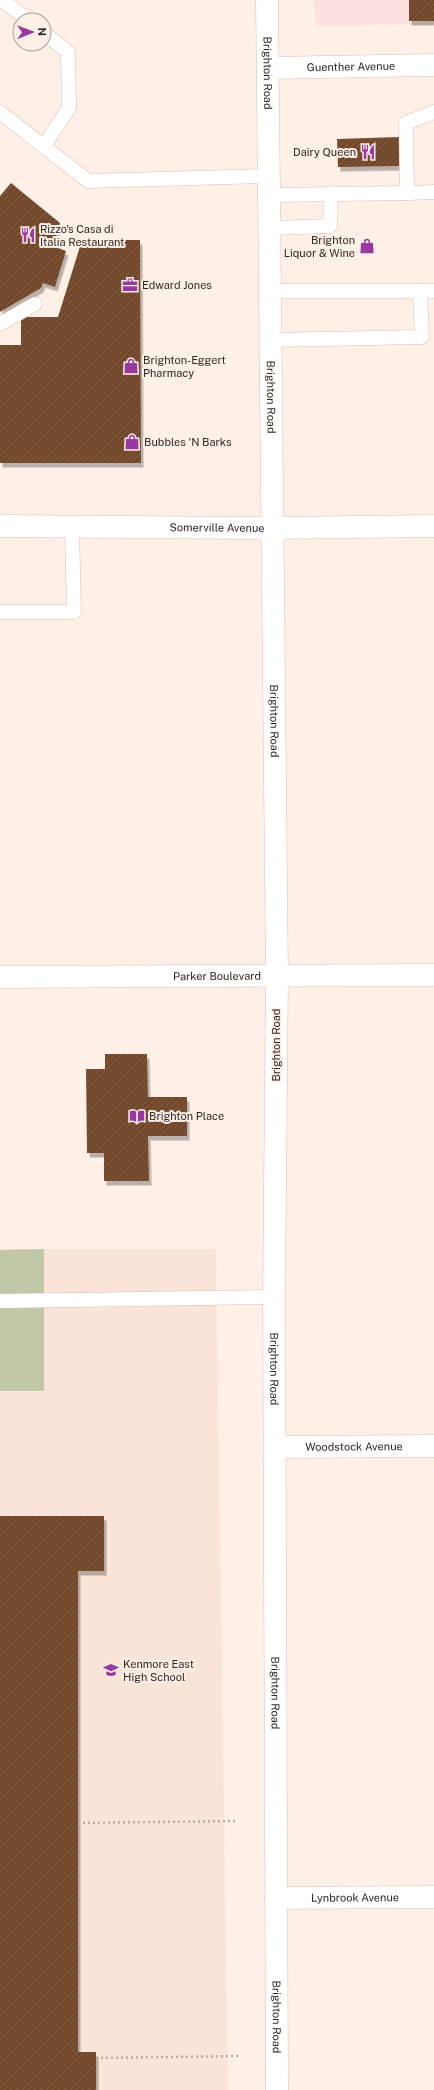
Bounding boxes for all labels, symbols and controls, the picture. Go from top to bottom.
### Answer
north arrow [12,12,52,52]
text: N [36,27,48,36]
street label: Brighton Road [261,36,274,110]
street label: Guenther Avenue [307,60,395,73]
restaurant icon: Dairy Queen [359,143,377,161]
place label: Dairy Queen [293,146,356,158]
place label: Rizzo's Casa di Italia Restaurant [40,223,124,248]
restaurant icon: Rizzo's Casa di Italia Restaurant [19,226,37,244]
place label: Brighton Liquor & Wine [284,234,355,259]
shop icon: Brighton Liquor & Wine [358,237,376,255]
office icon: Edward Jones [121,276,139,294]
place label: Edward Jones [142,279,212,291]
place label: Brighton-Eggert Pharmacy [143,354,226,379]
shop icon: Brighton-Eggert Pharmacy [122,357,140,375]
street label: Brighton Road [265,360,277,433]
shop icon: Bubbles 'N Barks [123,433,141,451]
place label: Bubbles 'N Barks [144,436,232,448]
street label: Somerville Avenue [169,521,265,534]
street label: Brighton Road [268,684,281,757]
street label: Parker Boulevard [173,970,261,982]
street label: Brighton Road [270,1009,282,1081]
library icon: Brighton Place [128,1107,146,1125]
place label: Brighton Place [149,1110,224,1122]
street label: Brighton Road [268,1332,280,1405]
street label: Woodstock Avenue [305,1440,403,1453]
street label: Brighton Road [269,1656,282,1729]
place label: Kenmore East High School [123,1658,194,1683]
school or university icon: Kenmore East High School [102,1661,120,1679]
street label: Lynbrook Avenue [311,1891,399,1904]
street label: Brighton Road [271,1980,283,2053]

